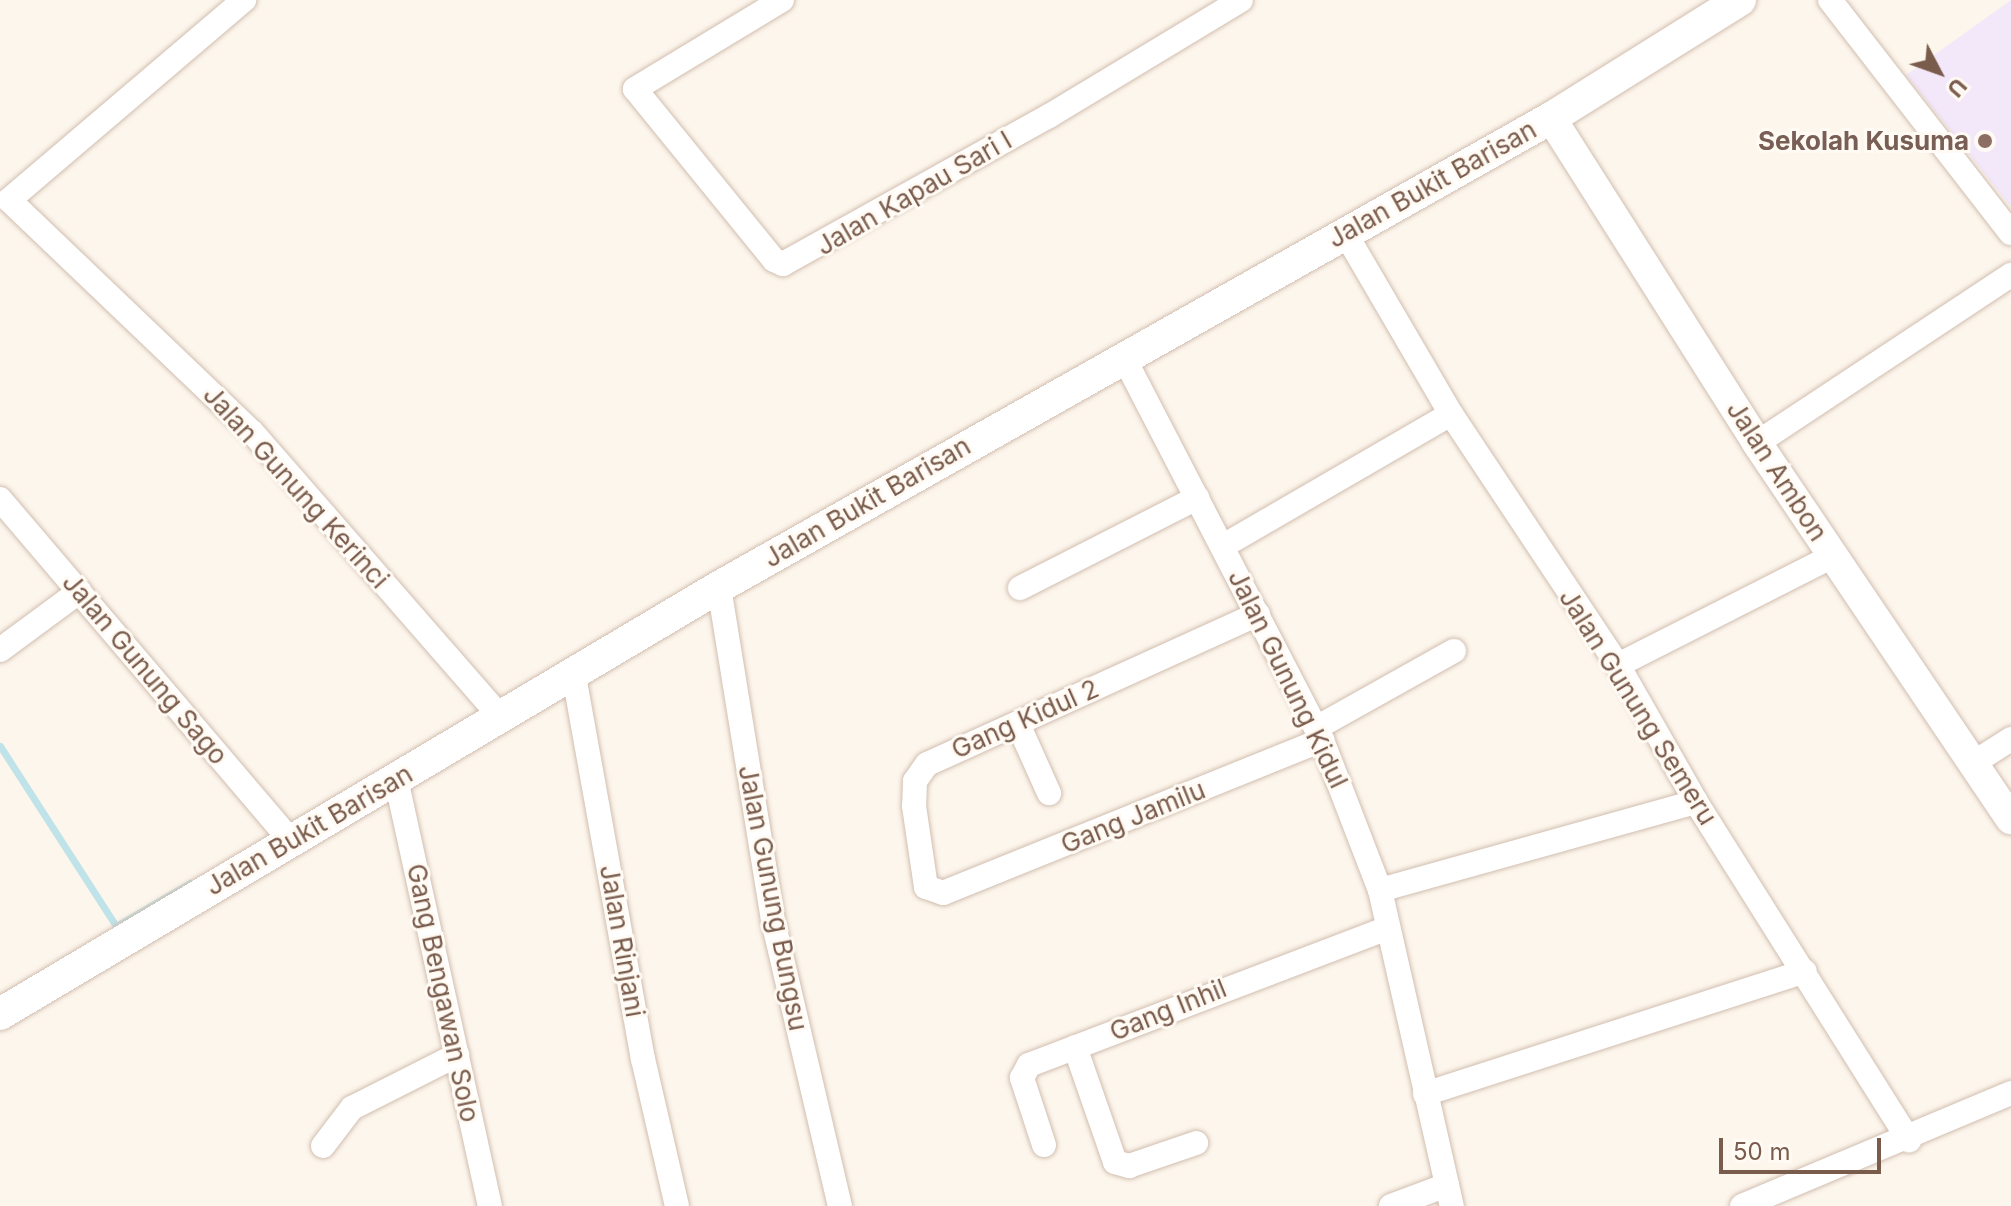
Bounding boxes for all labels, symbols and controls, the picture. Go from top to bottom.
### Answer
north arrow [1899,32,1979,112]
text: U [1942,73,1972,102]
street label: Jalan Bukit Barisan [1322,114,1542,254]
street label: Jalan Kapau Sari I [811,124,1017,262]
place label: Sekolah Kusuma [1758,125,1969,157]
marker: Sekolah Kusuma [1976,132,1994,150]
street label: Jalan Gunung Kerinci [197,379,395,595]
street label: Jalan Ambon [1720,395,1834,547]
street label: Jalan Bukit Barisan [758,430,976,574]
street label: Jalan Gunung Kidul [1222,565,1354,793]
street label: Jalan Gunung Sago [56,567,234,771]
street label: Jalan Gunung Semeru [1553,583,1723,831]
street label: Gang Kidul 2 [947,673,1103,765]
street label: Jalan Bukit Barisan [200,758,418,902]
street label: Jalan Gunung Bungsu [732,763,814,1033]
street label: Gang Jamilu [1056,774,1210,860]
street label: Gang Bengawan Solo [400,861,486,1125]
street label: Jalan Rinjani [593,862,651,1020]
street label: Gang Inhil [1105,973,1231,1047]
scale bar [1723,1122,1885,1172]
text: 50 m [1733,1137,1791,1166]

